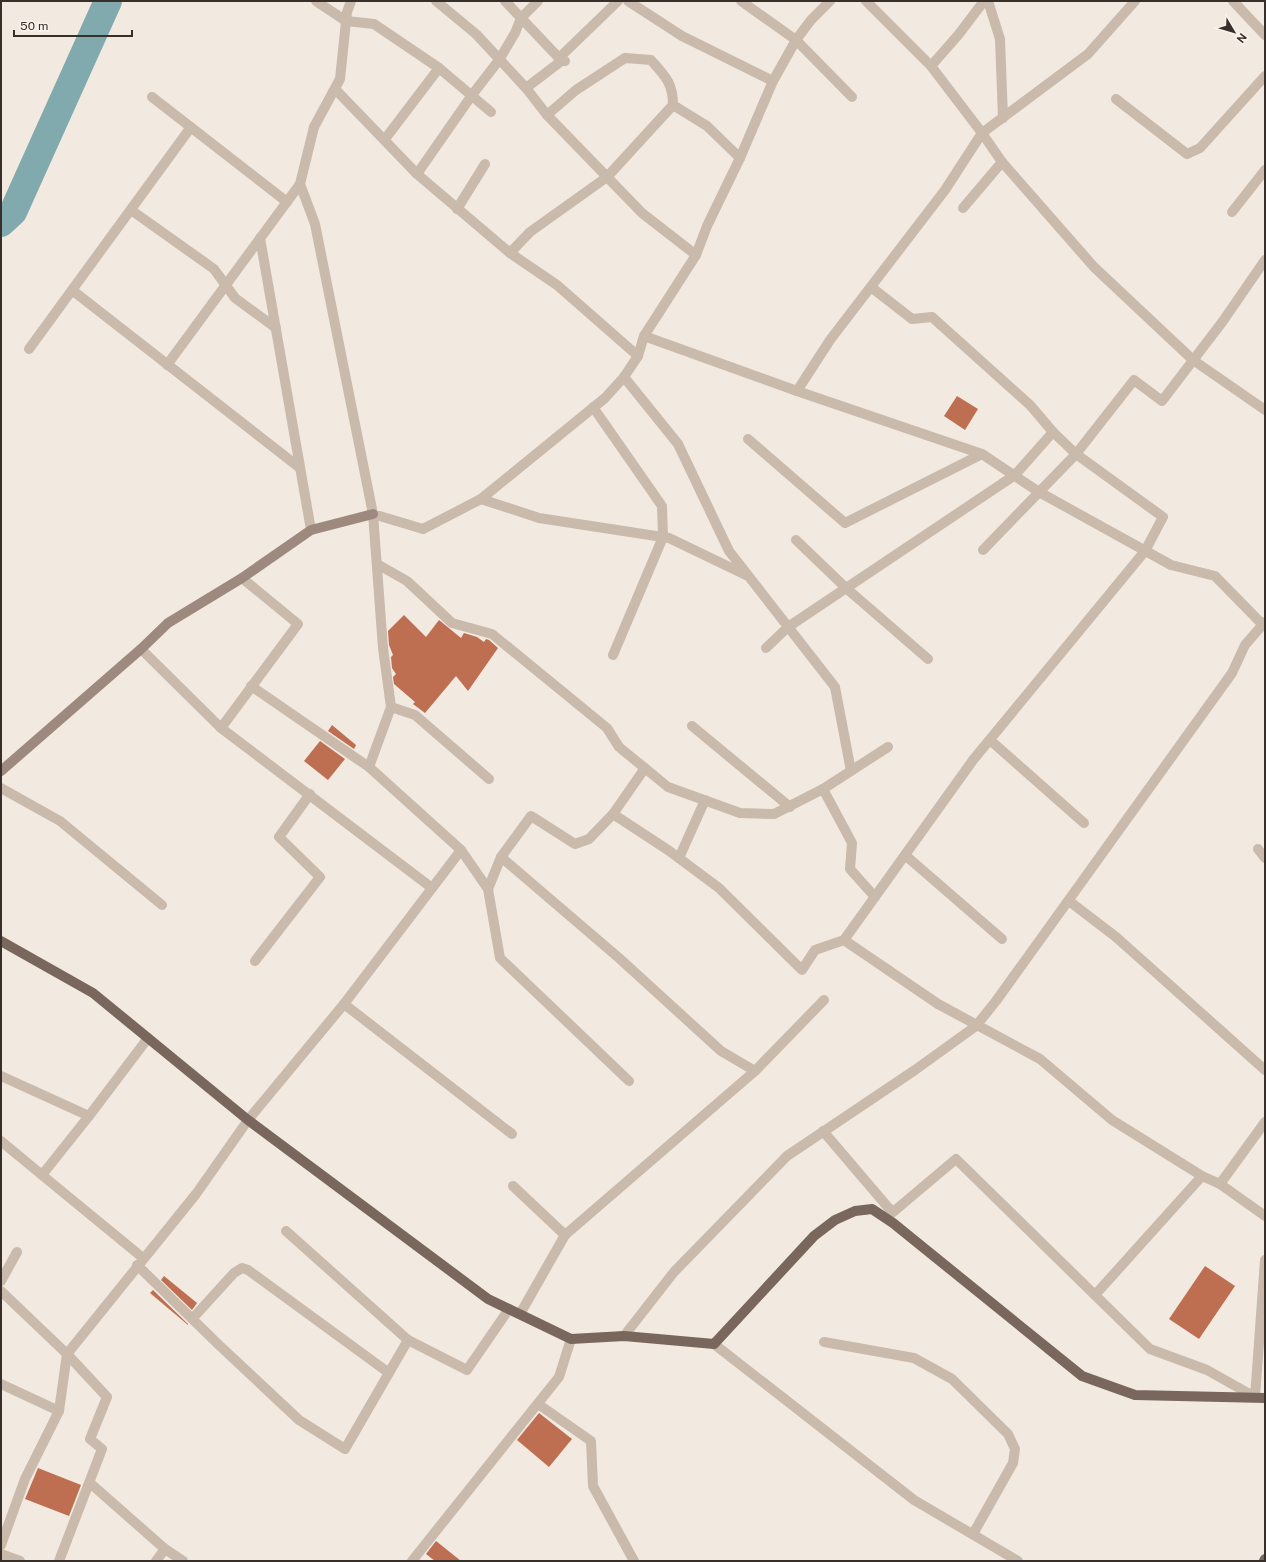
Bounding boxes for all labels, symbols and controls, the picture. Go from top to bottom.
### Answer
scale bar [14,12,132,38]
north arrow [1214,12,1254,52]
text: 50 m [20,19,48,33]
text: N [1235,31,1249,45]

